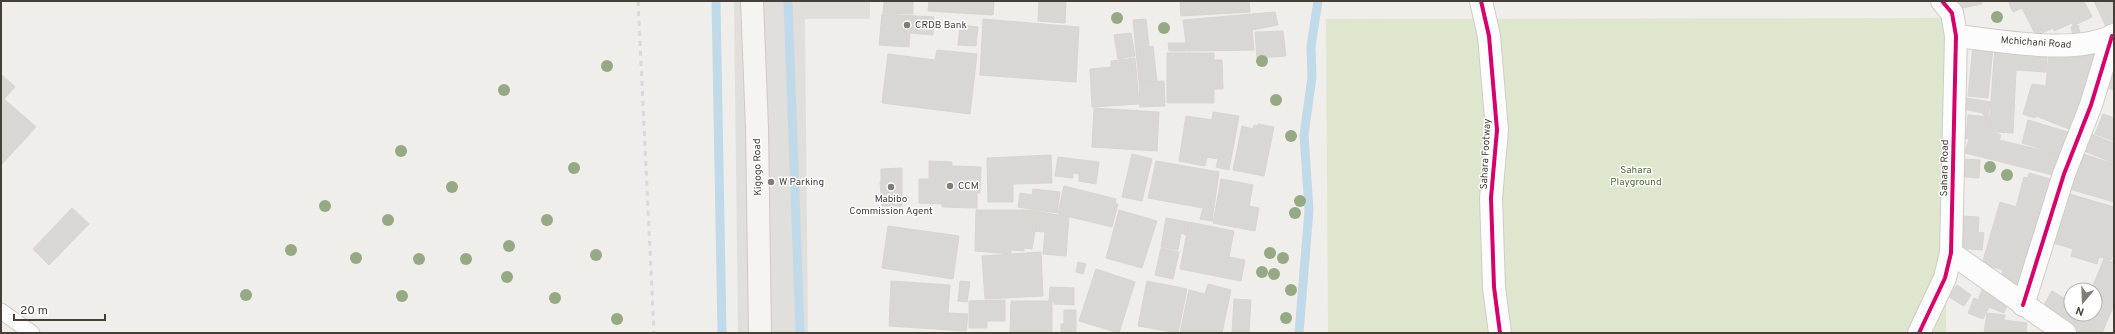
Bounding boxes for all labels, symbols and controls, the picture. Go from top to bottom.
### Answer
place label: CRDB Bank [915,19,967,32]
marker: CRDB Bank [902,20,912,30]
street label: Mchichani Road [2000,34,2072,52]
street label: Sahara Footway [1478,118,1494,190]
street label: Kigogo Road [751,138,765,196]
street label: Sahara Road [1938,140,1952,196]
park label: Sahara Playground [1610,164,1662,189]
place label: W Parking [779,176,824,189]
marker: W Parking [766,177,776,187]
place label: CCM [958,180,979,193]
marker: CCM [945,181,955,191]
marker: Mabibo Commission Agent [886,182,896,192]
place label: Mabibo Commission Agent [849,193,933,218]
north arrow [2063,282,2103,322]
scale bar [14,296,105,322]
text: 20 m [20,303,48,319]
text: N [2074,303,2086,318]

